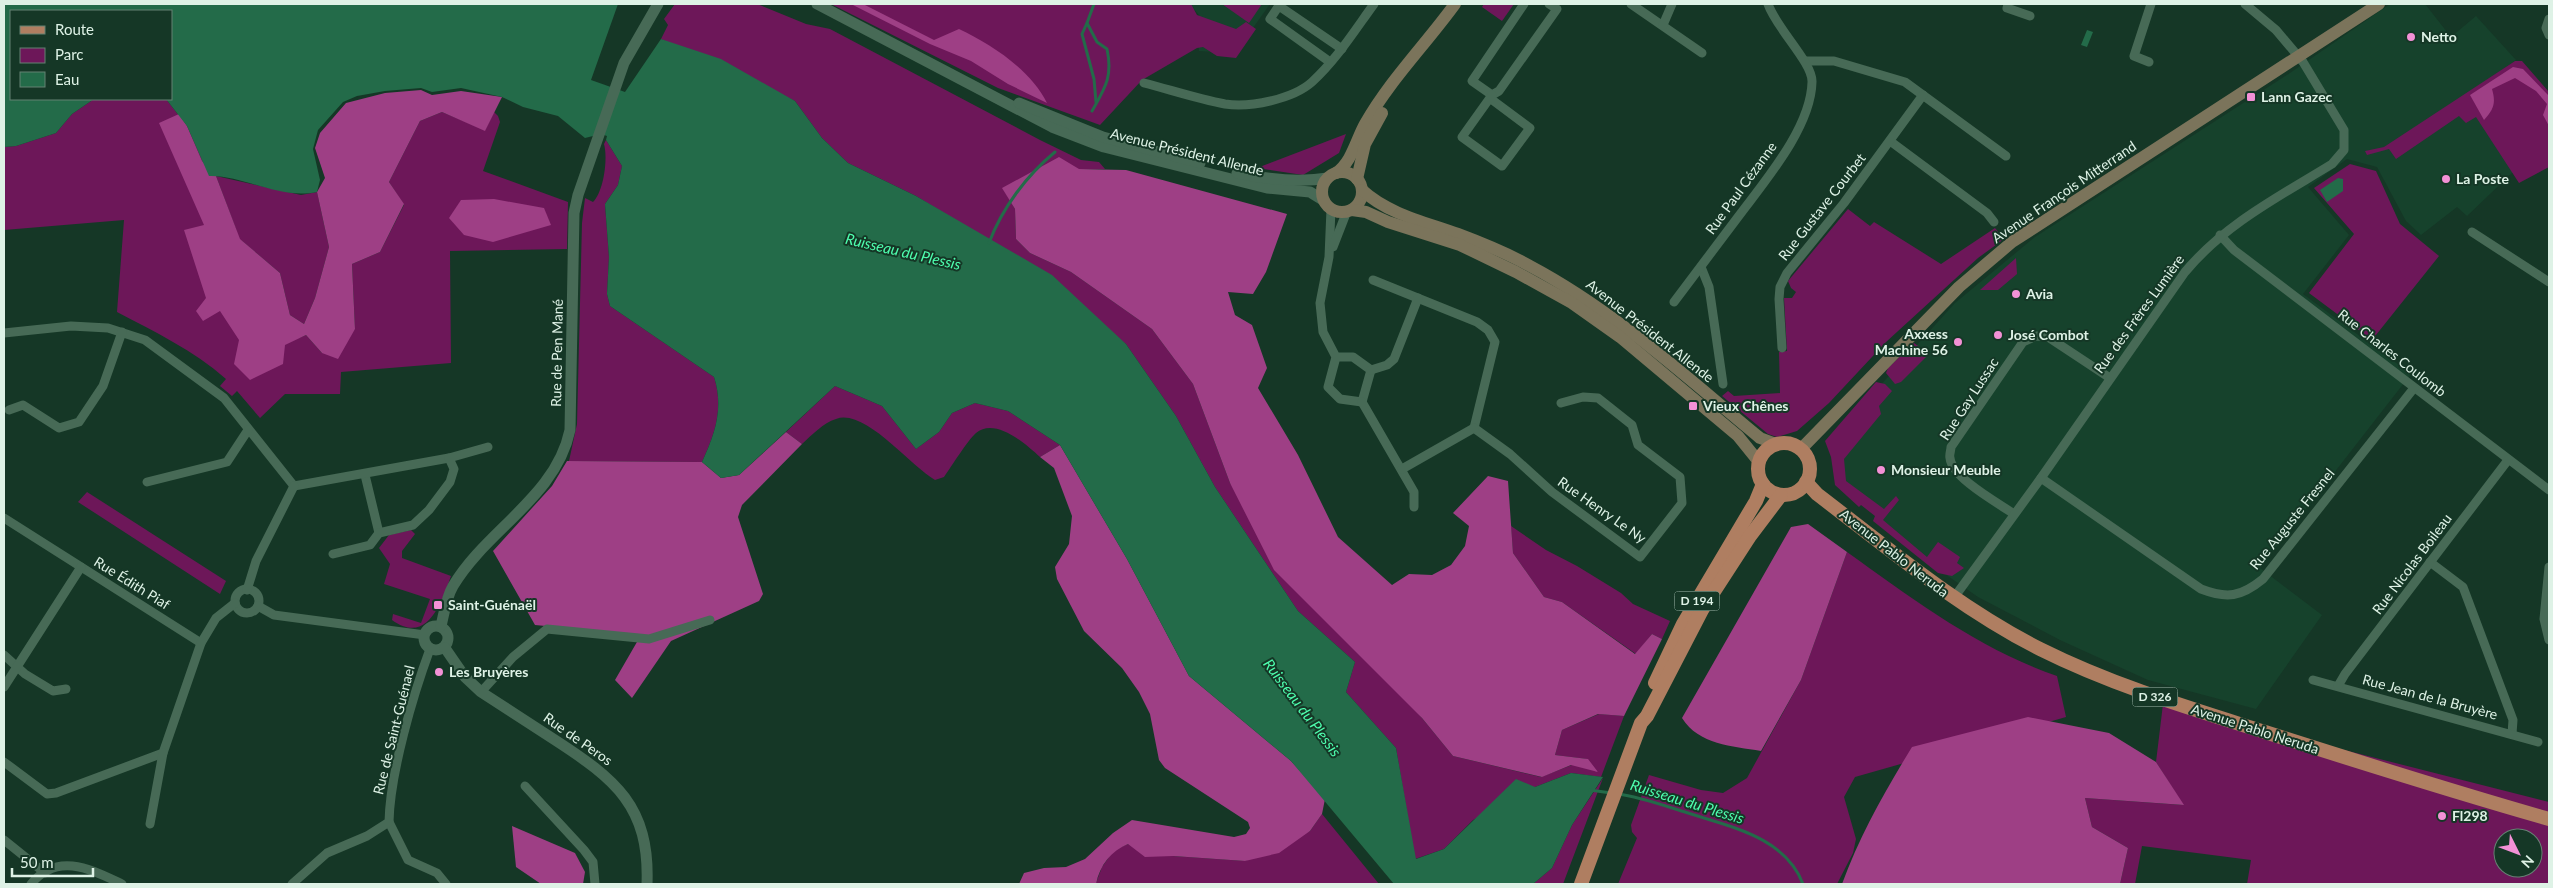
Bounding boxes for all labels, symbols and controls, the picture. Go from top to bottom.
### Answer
legend [10,10,172,100]
text: Route [55,20,94,38]
place label: Netto [2421,28,2457,45]
marker: Netto [2405,31,2417,43]
text: Parc [55,45,84,63]
text: Eau [55,70,79,88]
place label: Lann Gazec [2261,88,2333,105]
marker: Lann Gazec [2245,91,2257,103]
street label: Avenue Président Allende [1109,124,1266,179]
street label: Avenue François Mitterrand [1988,137,2139,246]
street label: Rue Paul Cézanne [1701,138,1780,237]
street label: Rue Gustave Courbet [1774,150,1869,264]
place label: La Poste [2456,170,2509,187]
marker: La Poste [2440,173,2452,185]
water label: Ruisseau du Plessis [844,229,963,273]
street label: Rue des Frères Lumière [2090,251,2187,376]
street label: Avenue Président Allende [1583,275,1718,386]
place label: Avia [2025,285,2053,302]
marker: Avia [2010,288,2022,300]
street label: Rue de Pen Mané [547,299,566,407]
street label: Rue Charles Coulomb [2335,305,2450,400]
place label: Axxess Machine 56 [1875,325,1948,358]
place label: José Combot [2008,326,2090,343]
marker: José Combot [1992,329,2004,341]
marker: Axxess Machine 56 [1952,336,1964,348]
street label: Rue Gay Lussac [1936,354,2002,443]
place label: Vieux Chênes [1702,397,1789,414]
marker: Vieux Chênes [1687,400,1699,412]
place label: Monsieur Meuble [1891,461,2001,478]
marker: Monsieur Meuble [1875,464,1887,476]
street label: Rue Auguste Fresnel [2246,465,2338,573]
street label: Rue Henry Le Ny [1555,473,1650,547]
street label: Avenue Pablo Neruda [1837,505,1952,600]
street label: Rue Nicolas Boileau [2368,510,2455,617]
street label: Rue Édith Piaf [91,553,173,613]
road number: D 194 [1674,592,1720,610]
place label: Saint-Guénaël [448,596,536,613]
marker: Saint-Guénaël [432,599,444,611]
water label: Ruisseau du Plessis [1260,655,1345,760]
street label: Rue de Saint-Guénael [369,663,418,796]
place label: Les Bruyères [449,663,528,680]
marker: Les Bruyères [433,666,445,678]
street label: Rue Jean de la Bruyère [2361,670,2500,723]
road number: D 326 [2132,688,2178,706]
street label: Avenue Pablo Neruda [2189,700,2321,757]
street label: Rue de Peros [541,709,616,769]
water label: Ruisseau du Plessis [1628,775,1746,827]
place label: Fl298 [2452,807,2488,824]
marker: Fl298 [2436,810,2448,822]
north arrow [2493,828,2543,878]
scale bar [12,846,94,878]
text: N [2518,852,2538,872]
text: 50 m [20,853,54,871]

